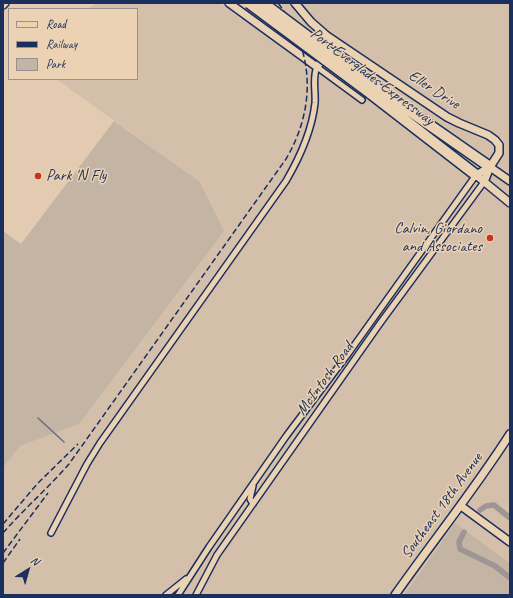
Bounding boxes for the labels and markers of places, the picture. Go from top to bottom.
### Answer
place label: Park 'N Fly [46,166,106,186]
marker: Park 'N Fly [33,171,43,181]
place label: Calvin, Giordano and Associates [394,219,482,257]
marker: Calvin, Giordano and Associates [485,233,495,243]

